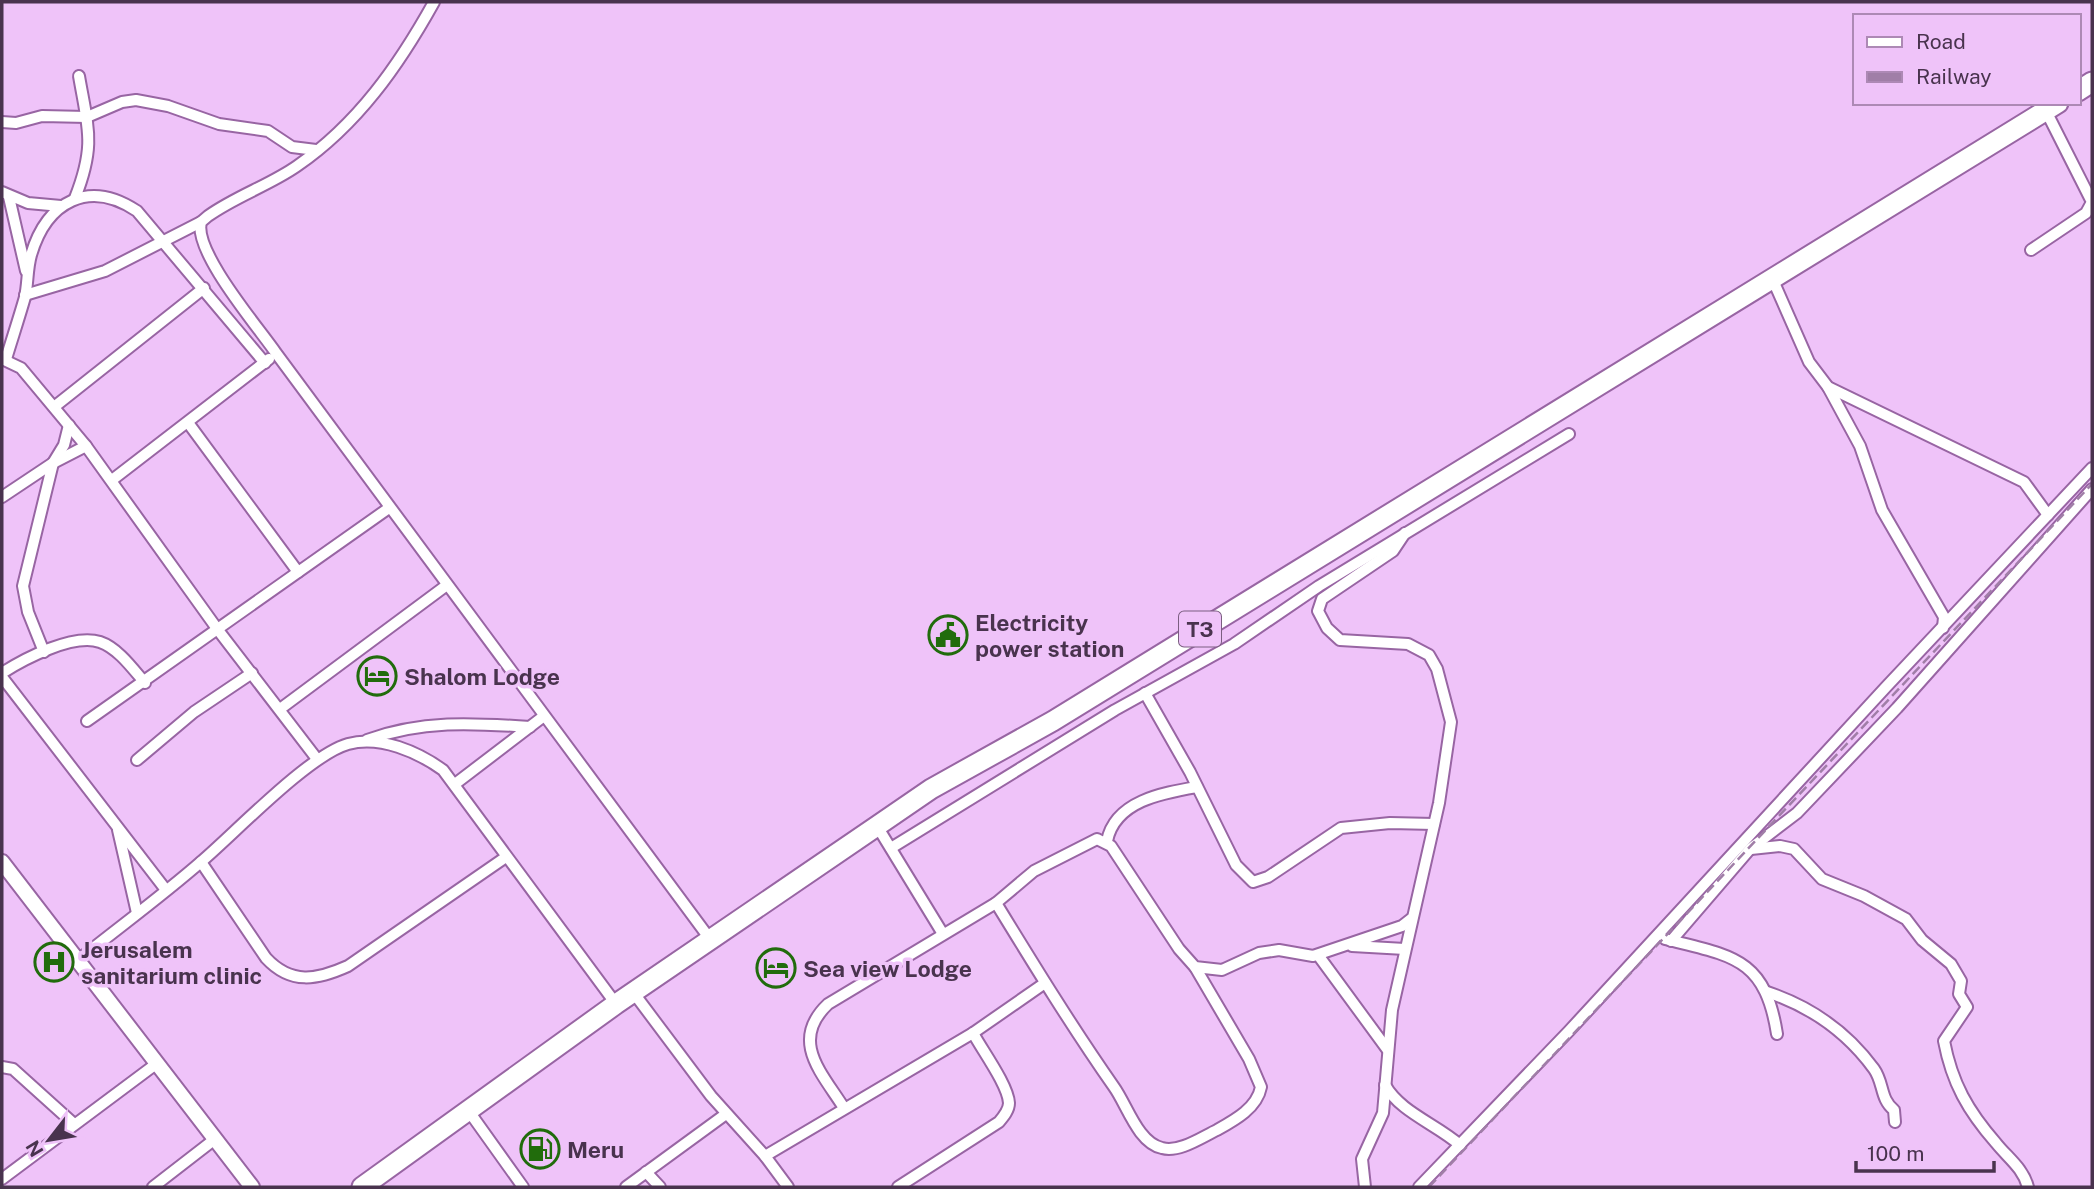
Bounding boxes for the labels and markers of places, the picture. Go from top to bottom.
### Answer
place label: Electricity power station [975,609,1124,662]
public building icon: Electricity power station [927,614,969,656]
hotel icon: Shalom Lodge [356,655,398,697]
place label: Shalom Lodge [404,663,560,690]
place label: Jerusalem sanitarium clinic [81,936,262,989]
hospital icon: Jerusalem sanitarium clinic [33,941,75,983]
hotel icon: Sea view Lodge [755,947,797,989]
place label: Sea view Lodge [803,955,972,982]
fuel station icon: Meru [519,1128,561,1170]
place label: Meru [567,1136,624,1163]

